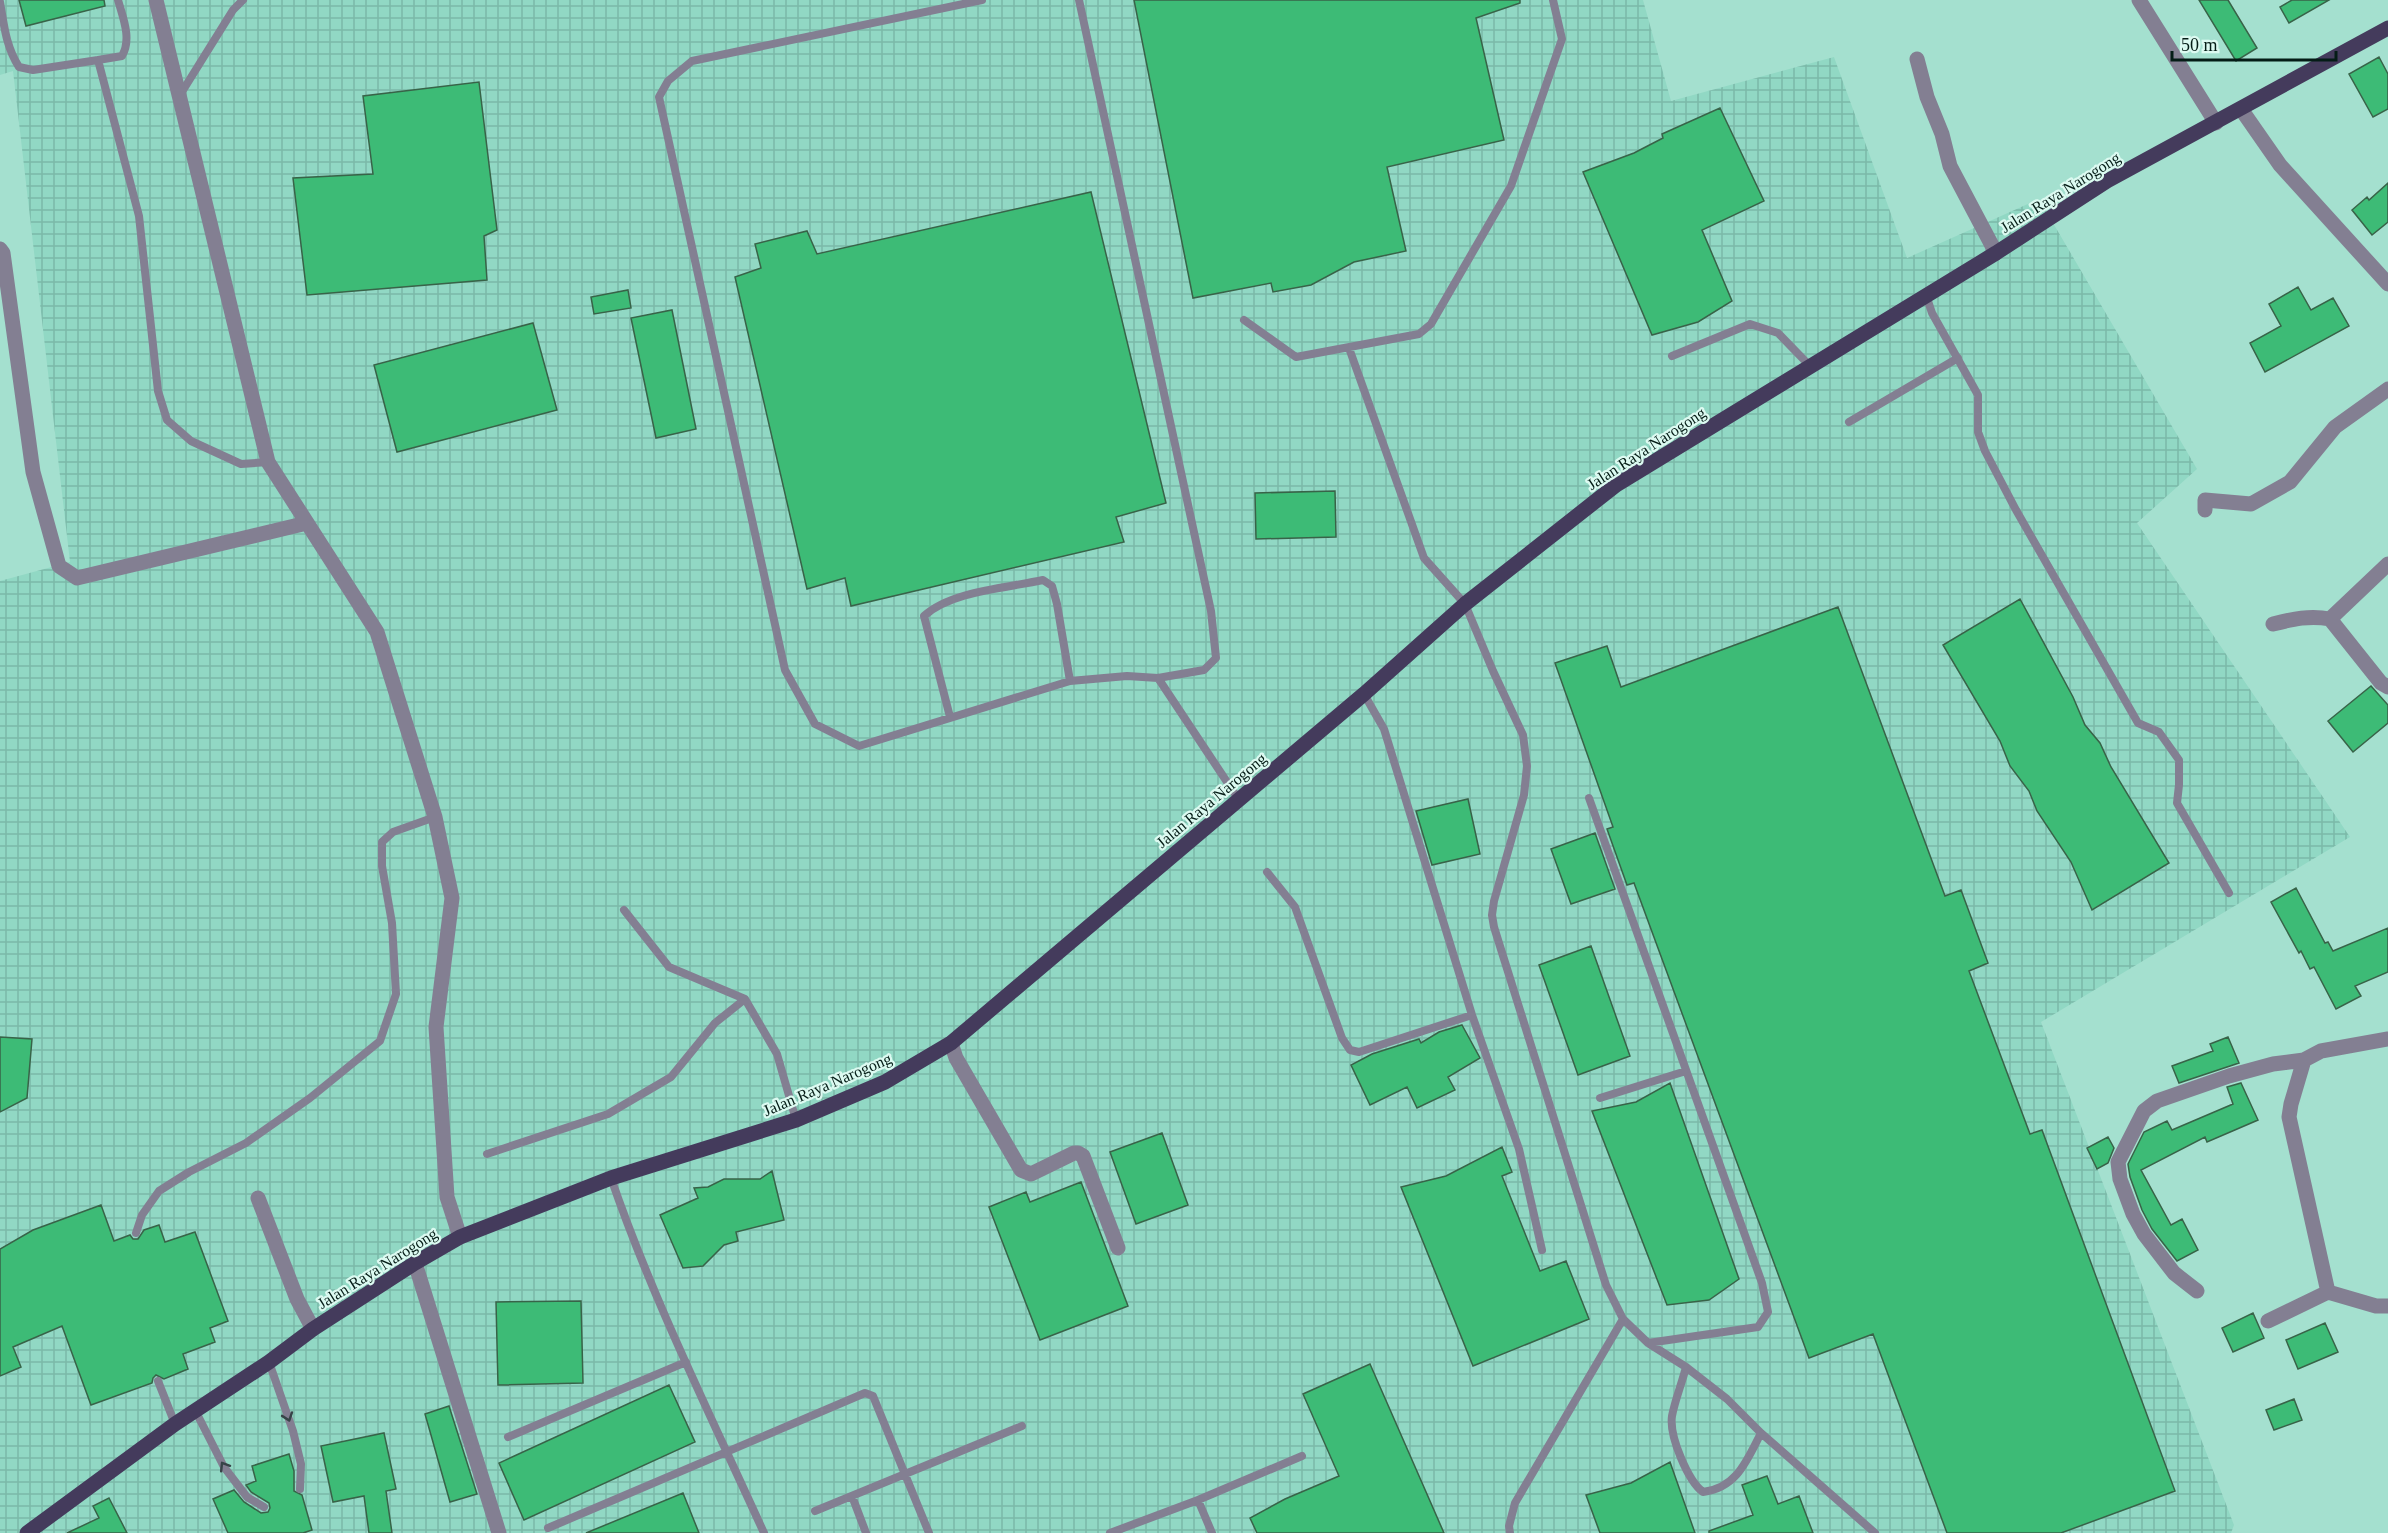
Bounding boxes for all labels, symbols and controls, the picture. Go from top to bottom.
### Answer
scale bar [2172,24,2336,62]
text: 50 m [2181,35,2218,55]
street label: Jalan Raya Narogong [1997,149,2124,237]
street label: Jalan Raya Narogong [1584,404,1709,494]
street label: Jalan Raya Narogong [1153,750,1270,852]
street label: Jalan Raya Narogong [760,1050,894,1120]
street label: Jalan Raya Narogong [314,1225,441,1313]
one-way arrow [280,1411,293,1422]
one-way arrow [220,1462,232,1472]

